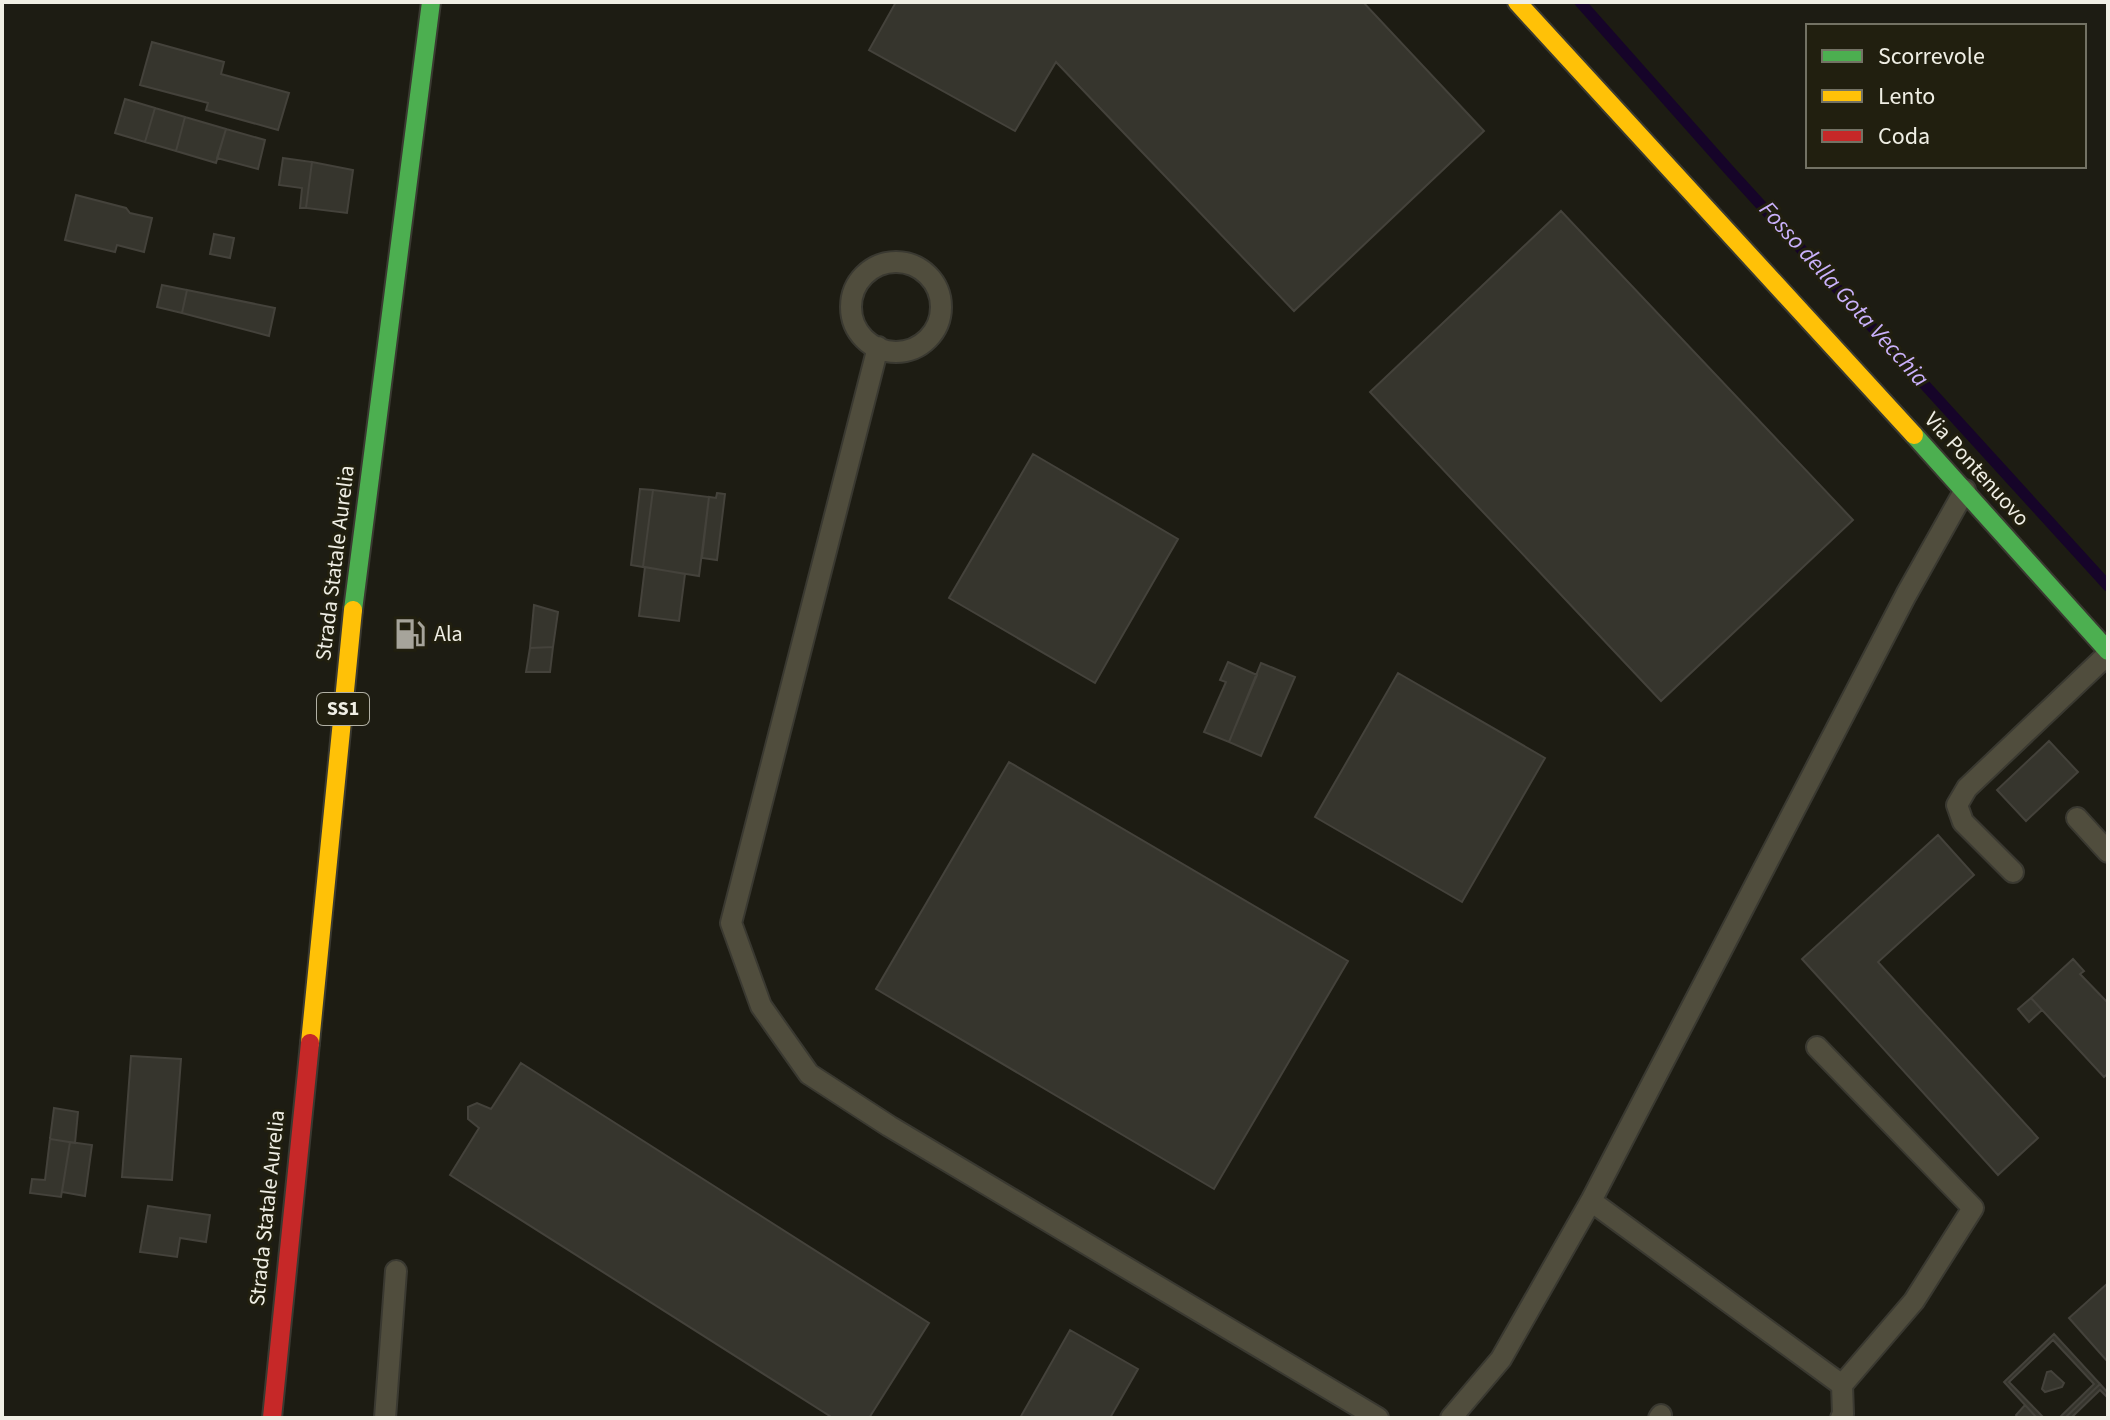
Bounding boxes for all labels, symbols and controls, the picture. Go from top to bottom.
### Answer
legend [1806,24,2086,168]
text: Scorrevole [1878,39,1985,74]
text: Lento [1878,79,1935,114]
text: Coda [1878,119,1930,154]
water label: Fosso della Gota Vecchia [1751,193,1937,395]
street label: Via Pontenuovo [1917,405,2037,533]
street label: Strada Statale Aurelia [307,463,363,663]
fuel station icon: Ala [393,617,427,651]
place label: Ala [434,618,463,650]
road number: SS1 [317,693,369,725]
street label: Strada Statale Aurelia [241,1108,293,1308]

